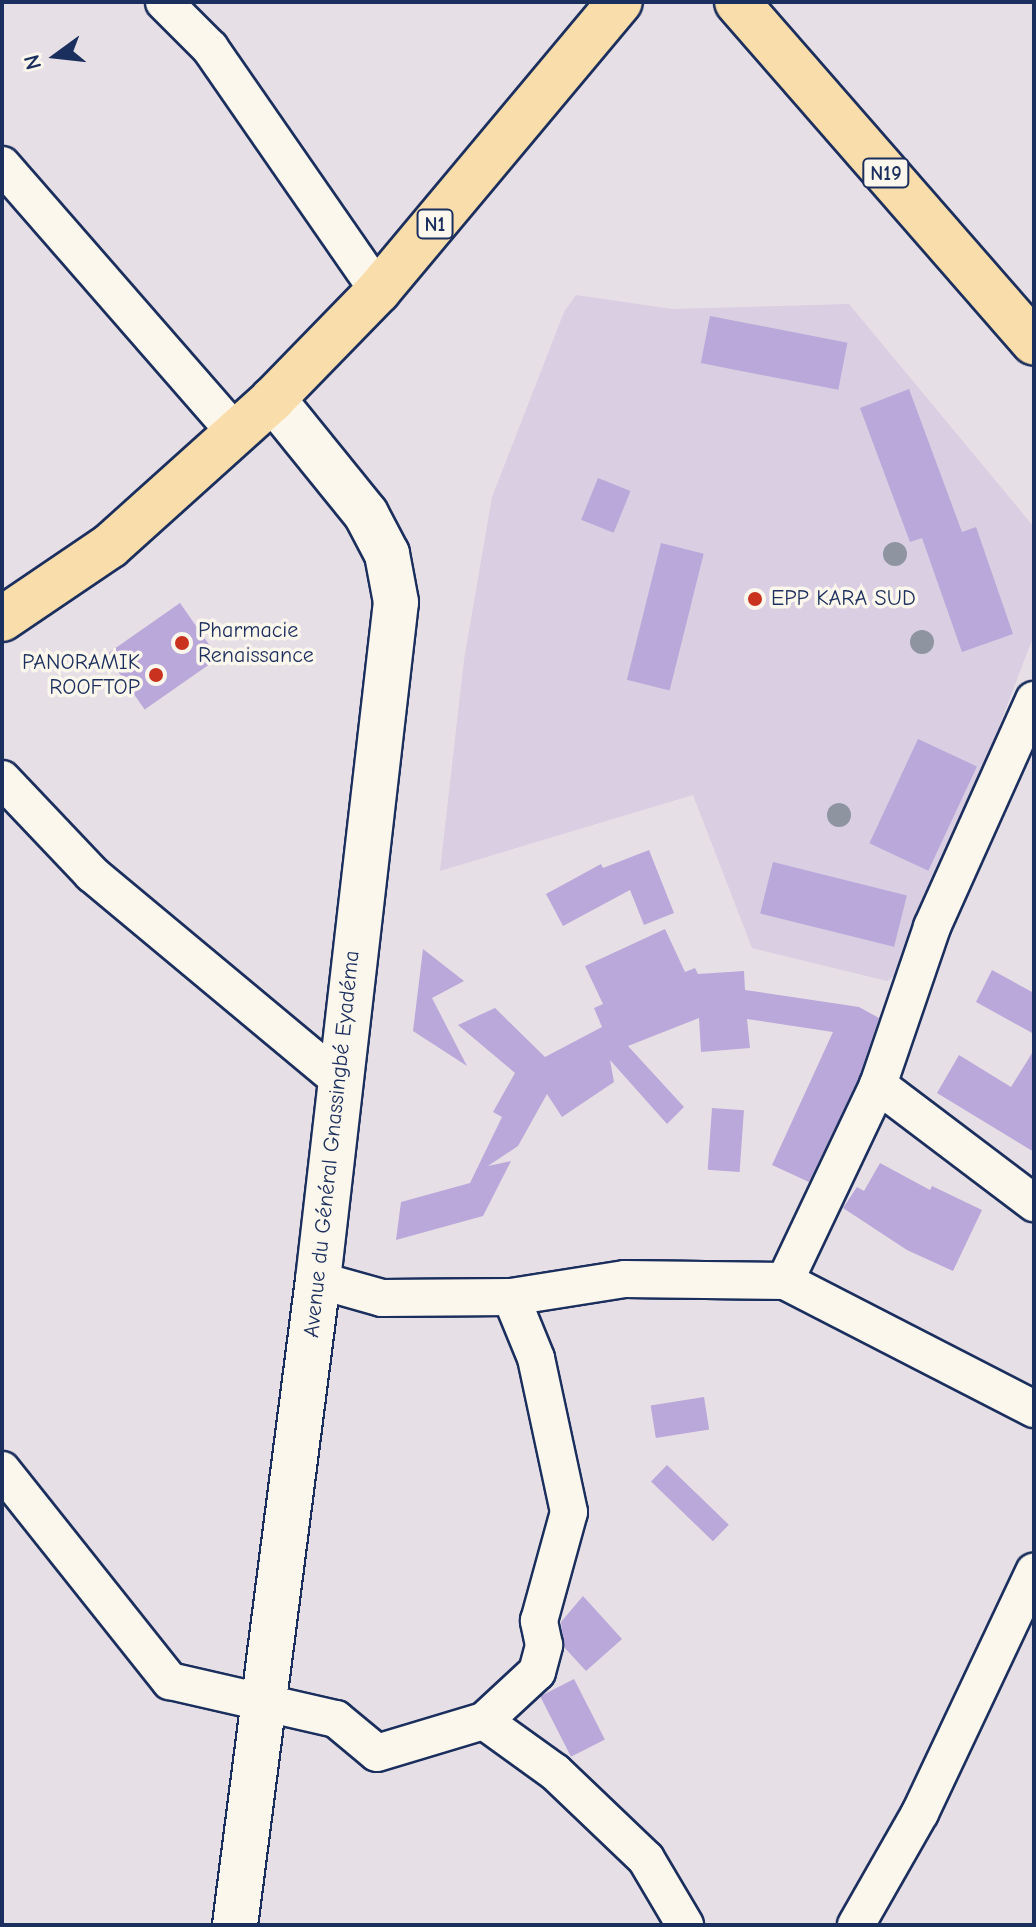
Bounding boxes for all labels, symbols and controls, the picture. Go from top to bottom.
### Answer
north arrow [16,16,96,96]
text: N [18,52,47,73]
road number: N19 [862,157,910,189]
road number: N1 [415,208,455,240]
place label: EPP KARA SUD [771,586,916,612]
marker: EPP KARA SUD [746,590,764,608]
place label: Pharmacie Renaissance [198,617,314,668]
marker: Pharmacie Renaissance [173,634,191,652]
place label: PANORAMIK ROOFTOP [22,649,140,700]
marker: PANORAMIK ROOFTOP [147,666,165,684]
street label: Avenue du Général Gnassingbé Eyadéma [299,949,365,1339]

